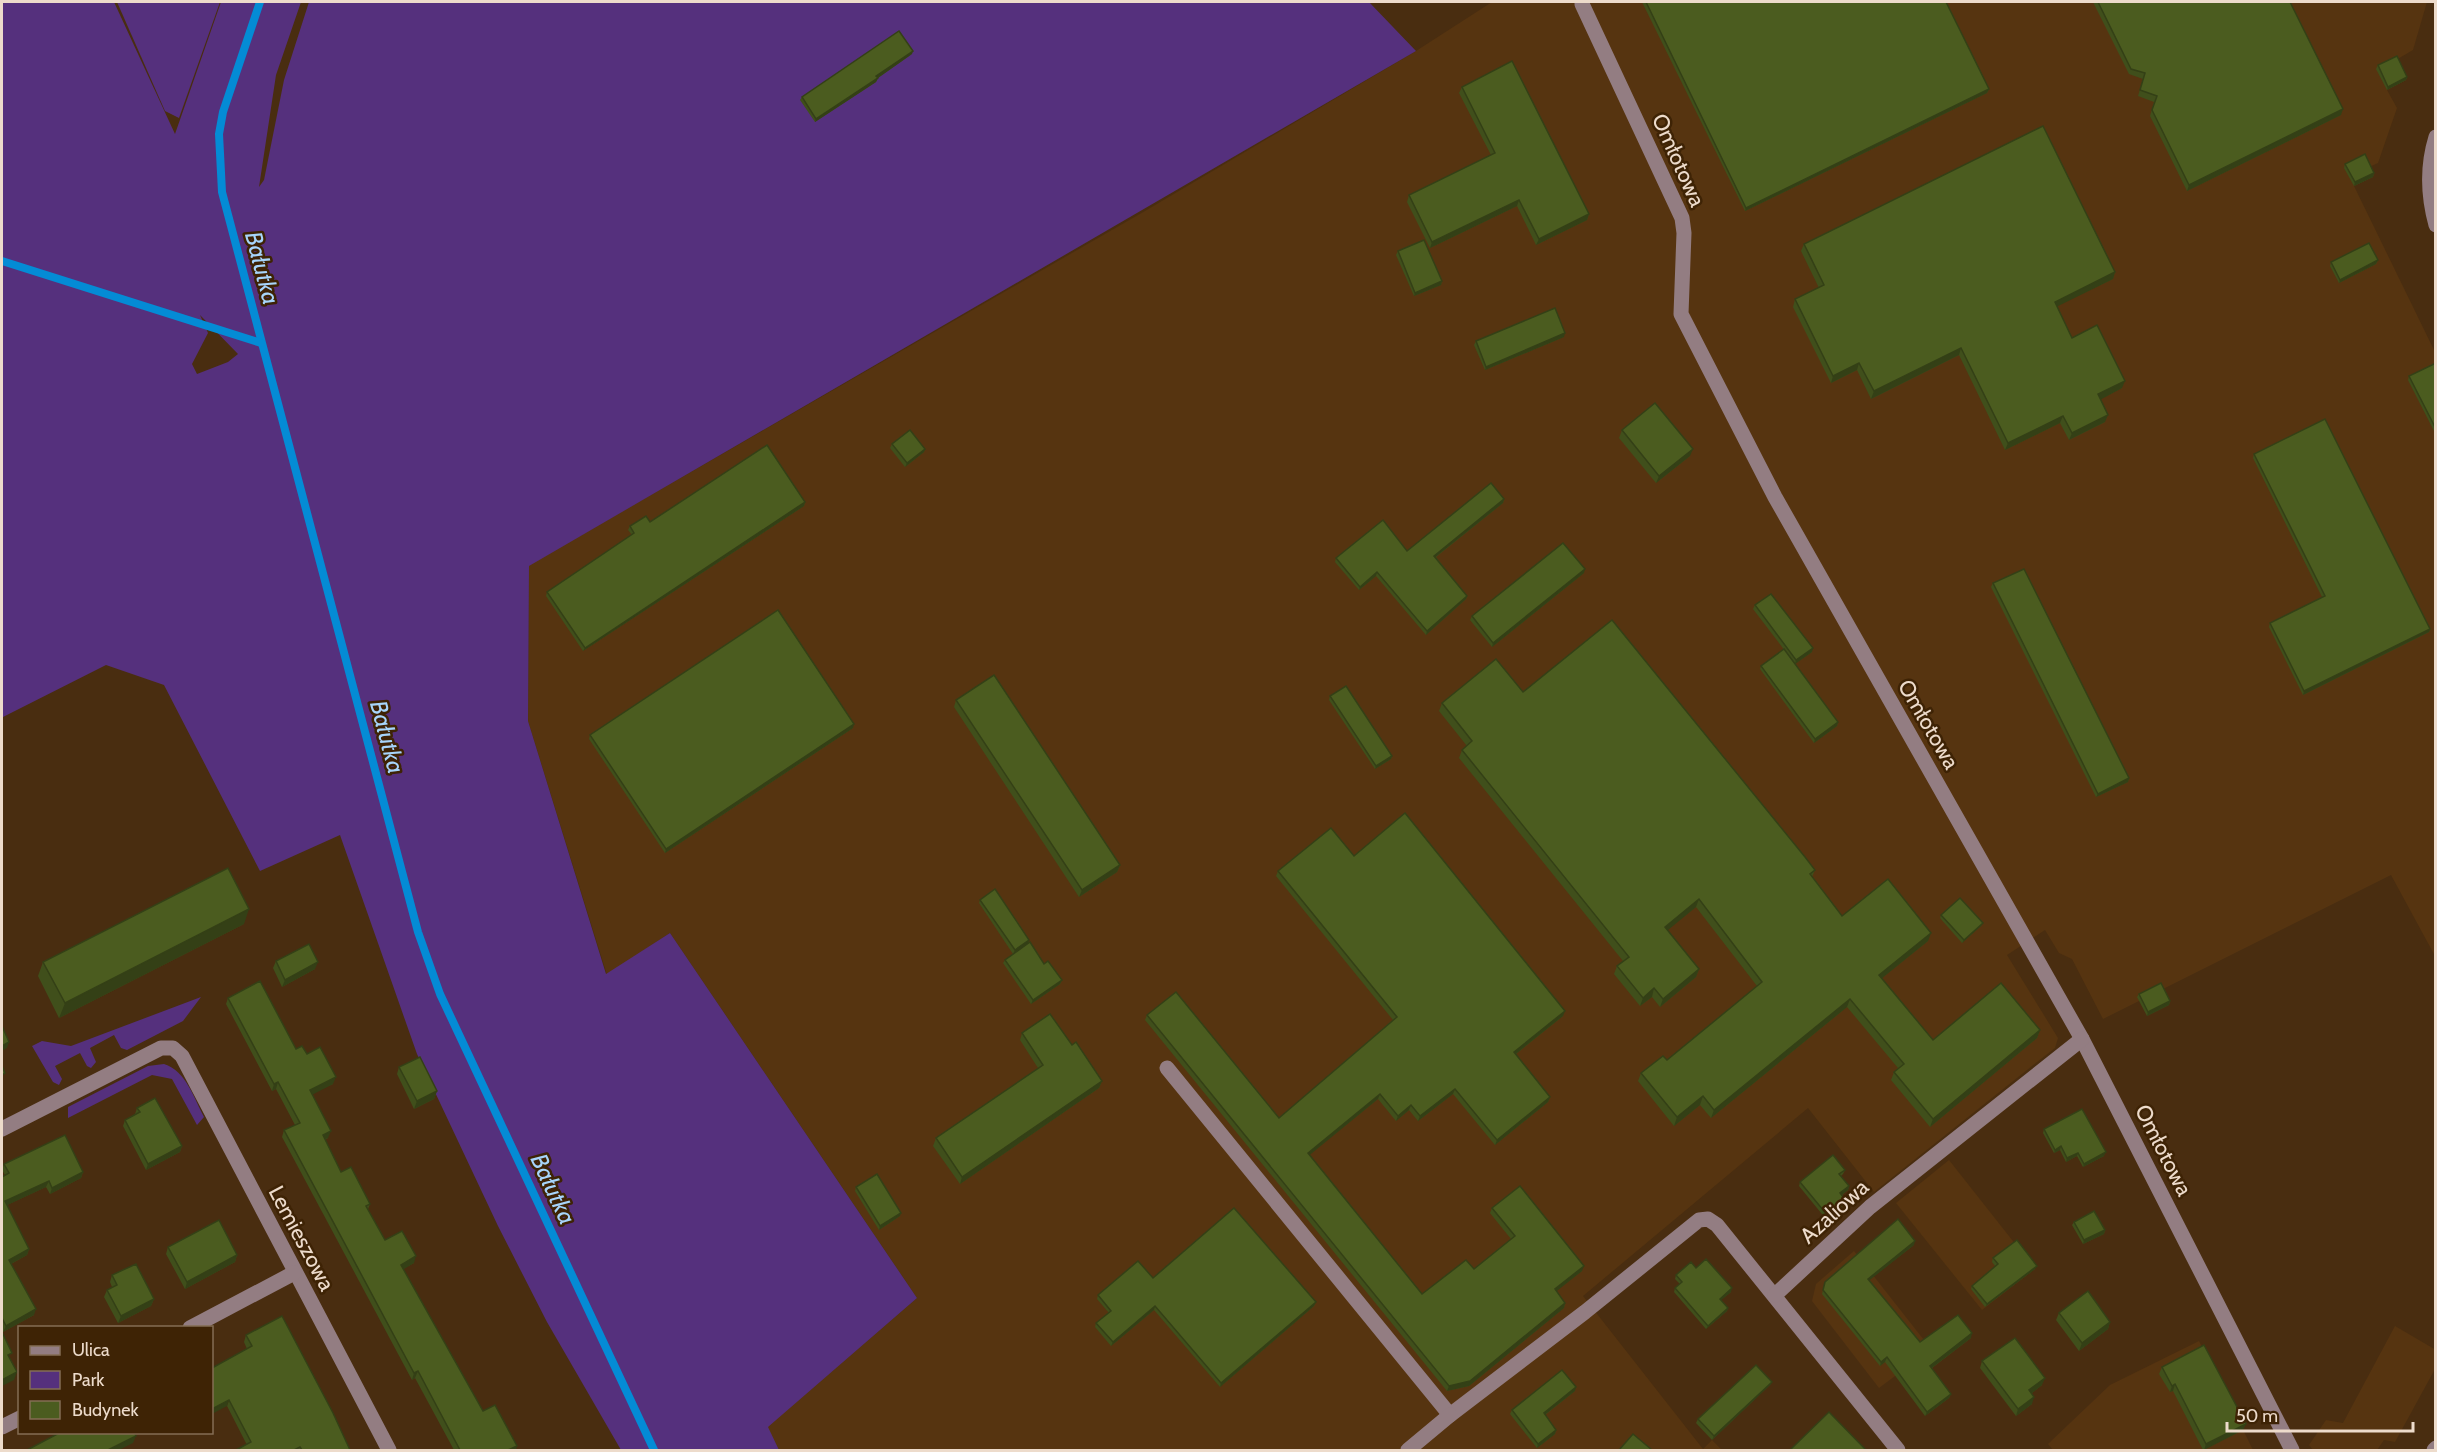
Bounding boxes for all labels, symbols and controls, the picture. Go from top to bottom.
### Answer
street label: Omłotowa [1646,110,1711,211]
water label: Bałutka [239,228,286,308]
street label: Omłotowa [1892,675,1965,774]
water label: Bałutka [364,697,411,777]
street label: Omłotowa [2129,1100,2198,1201]
water label: Bałutka [525,1149,582,1229]
street label: Azaliowa [1795,1173,1874,1249]
street label: Lemieszowa [263,1181,341,1296]
legend [18,1326,213,1434]
text: Ulica [72,1339,110,1361]
text: Park [72,1369,105,1391]
scale bar [2227,1395,2413,1433]
text: Budynek [72,1399,139,1421]
text: 50 m [2236,1405,2278,1427]

